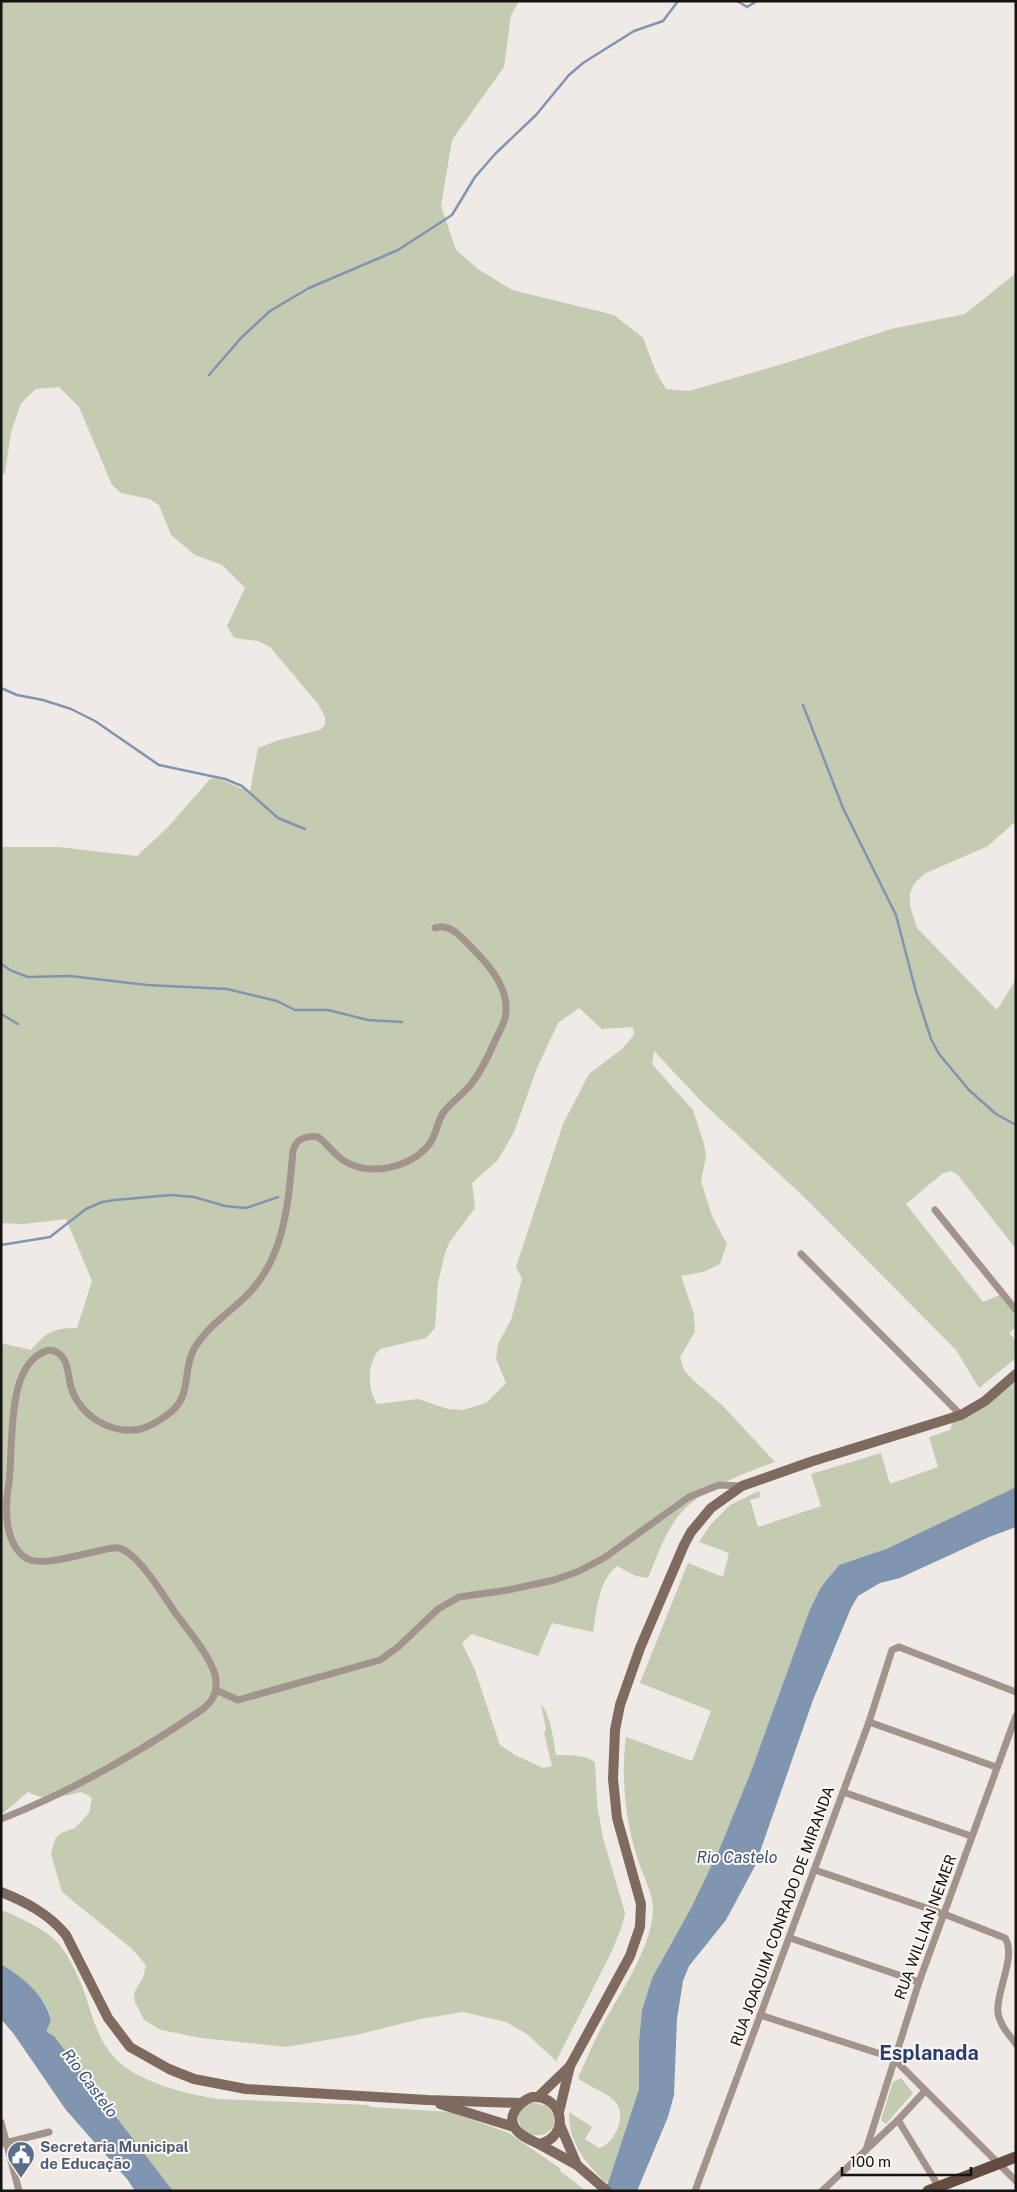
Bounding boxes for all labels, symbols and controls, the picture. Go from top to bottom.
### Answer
street label: RUA JOAQUIM CONRADO DE MIRANDA [727,1783,837,2048]
water label: Rio Castelo [697,1848,778,1867]
street label: RUA WILLIAN NEMER [891,1852,959,2002]
district label: Esplanada [879,2041,979,2065]
water label: Rio Castelo [58,2045,122,2121]
place label: Secretaria Municipal de Educação [40,2138,189,2172]
public building icon: Secretaria Municipal de Educação [6,2140,36,2179]
scale bar [842,2144,971,2176]
text: 100 m [850,2153,891,2170]

